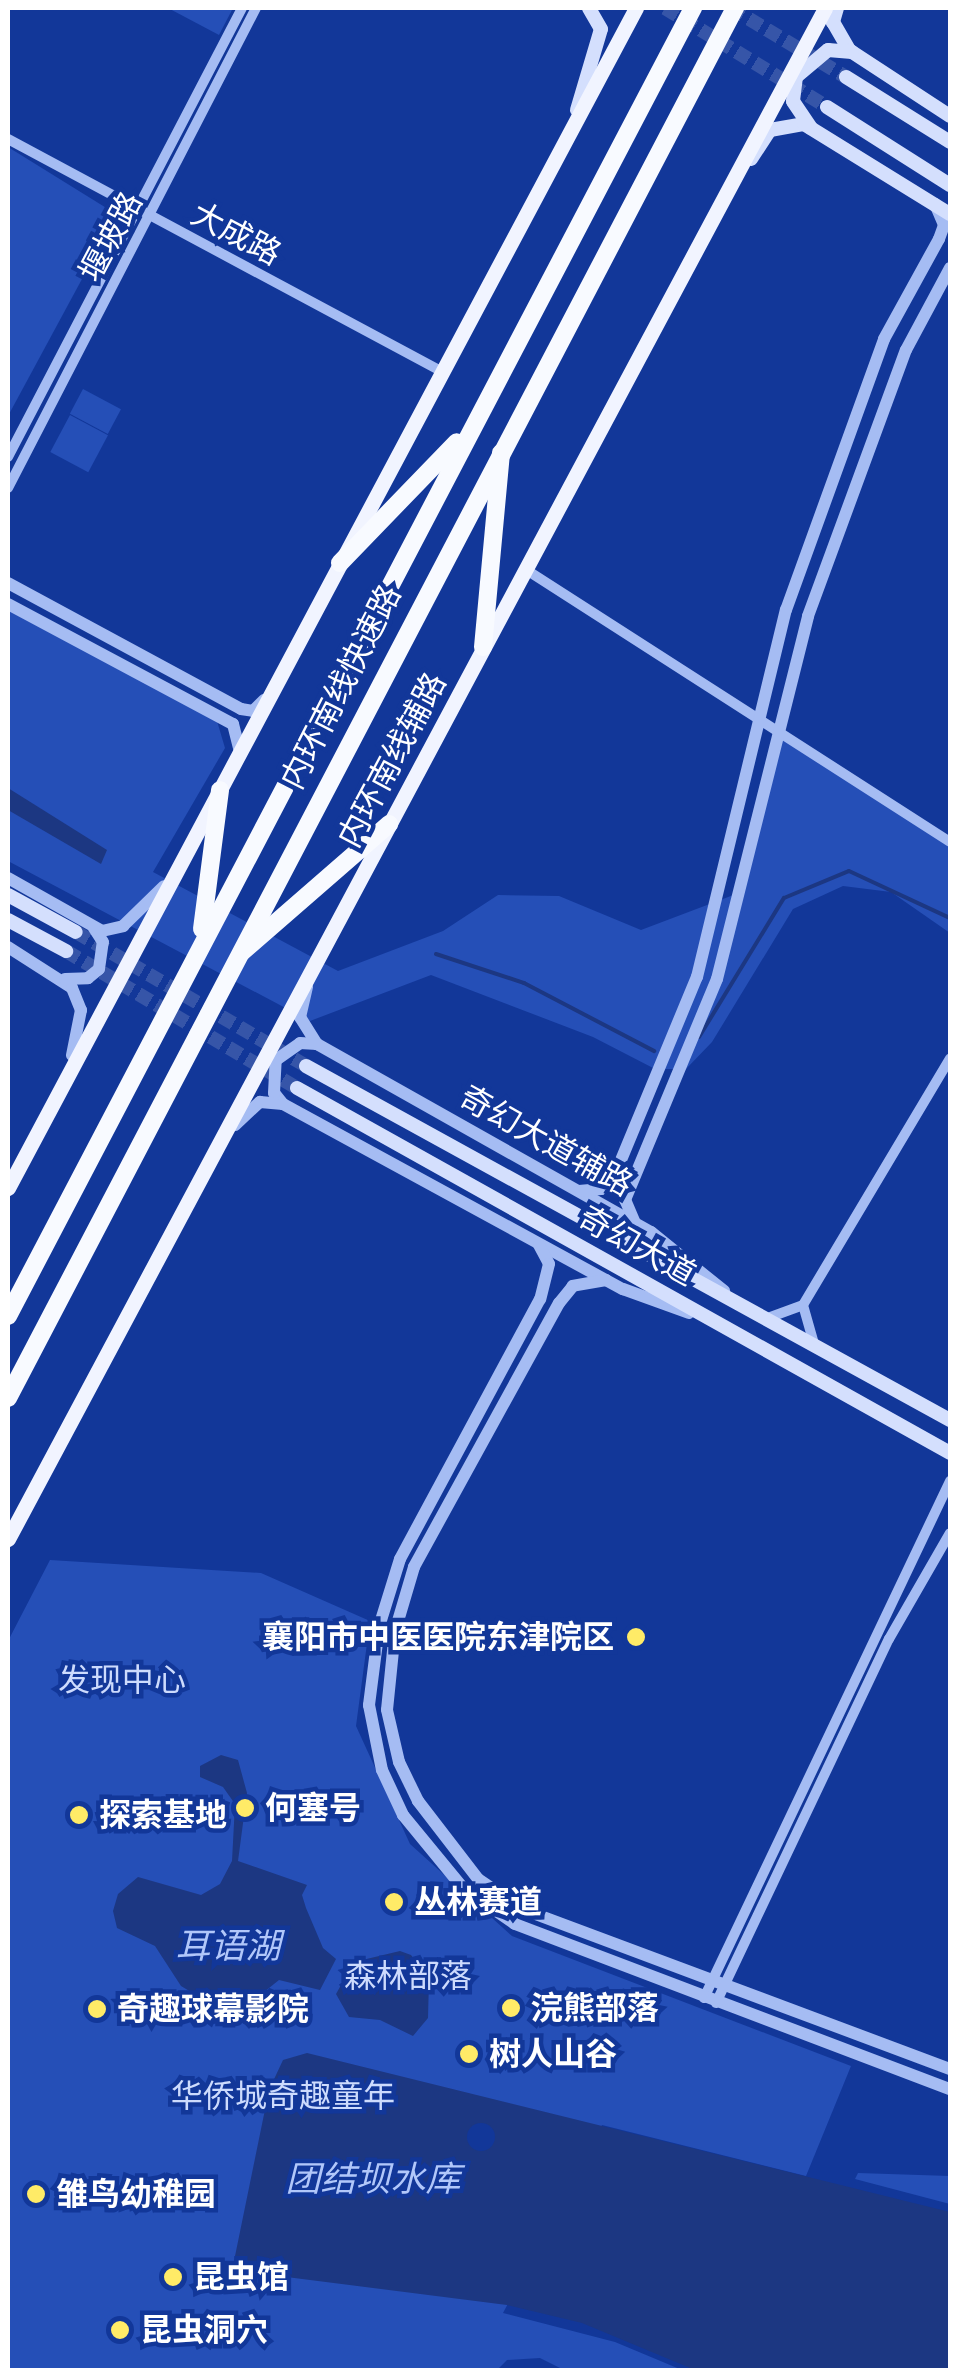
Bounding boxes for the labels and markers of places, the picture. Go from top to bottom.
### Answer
place label: 襄阳市中医医院东津院区 [262,1618,614,1656]
marker: 襄阳市中医医院东津院区 [623,1624,649,1650]
place label: 何塞号 [265,1789,361,1827]
place label: 探索基地 [99,1796,227,1834]
marker: 何塞号 [234,1797,256,1819]
marker: 探索基地 [68,1804,90,1826]
place label: 丛林赛道 [414,1883,542,1921]
marker: 丛林赛道 [383,1891,405,1913]
place label: 浣熊部落 [531,1989,659,2027]
place label: 奇趣球幕影院 [117,1990,309,2028]
marker: 浣熊部落 [500,1997,522,2019]
marker: 奇趣球幕影院 [86,1998,108,2020]
place label: 树人山谷 [489,2035,617,2073]
marker: 树人山谷 [458,2043,480,2065]
place label: 雏鸟幼稚园 [56,2175,216,2213]
marker: 雏鸟幼稚园 [25,2183,47,2205]
place label: 昆虫馆 [193,2258,289,2296]
marker: 昆虫馆 [162,2266,184,2288]
place label: 昆虫洞穴 [140,2311,268,2349]
marker: 昆虫洞穴 [109,2319,131,2341]

